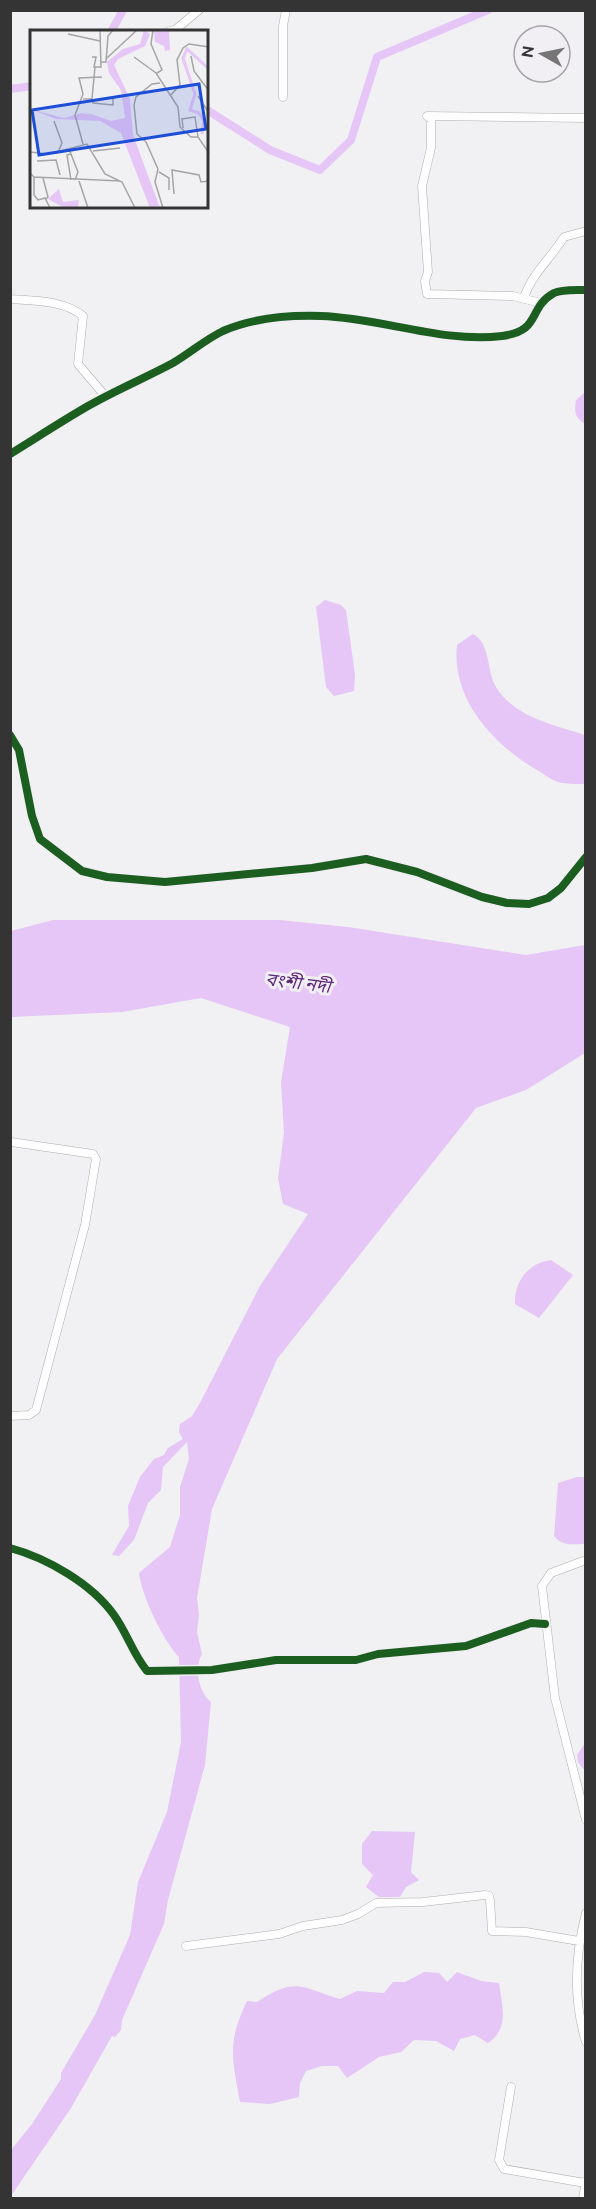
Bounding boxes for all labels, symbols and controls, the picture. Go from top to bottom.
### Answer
north arrow [512,24,572,84]
inset map [30,30,208,208]
text: N [517,44,537,59]
water label: বংশী নদী [264,968,335,996]

